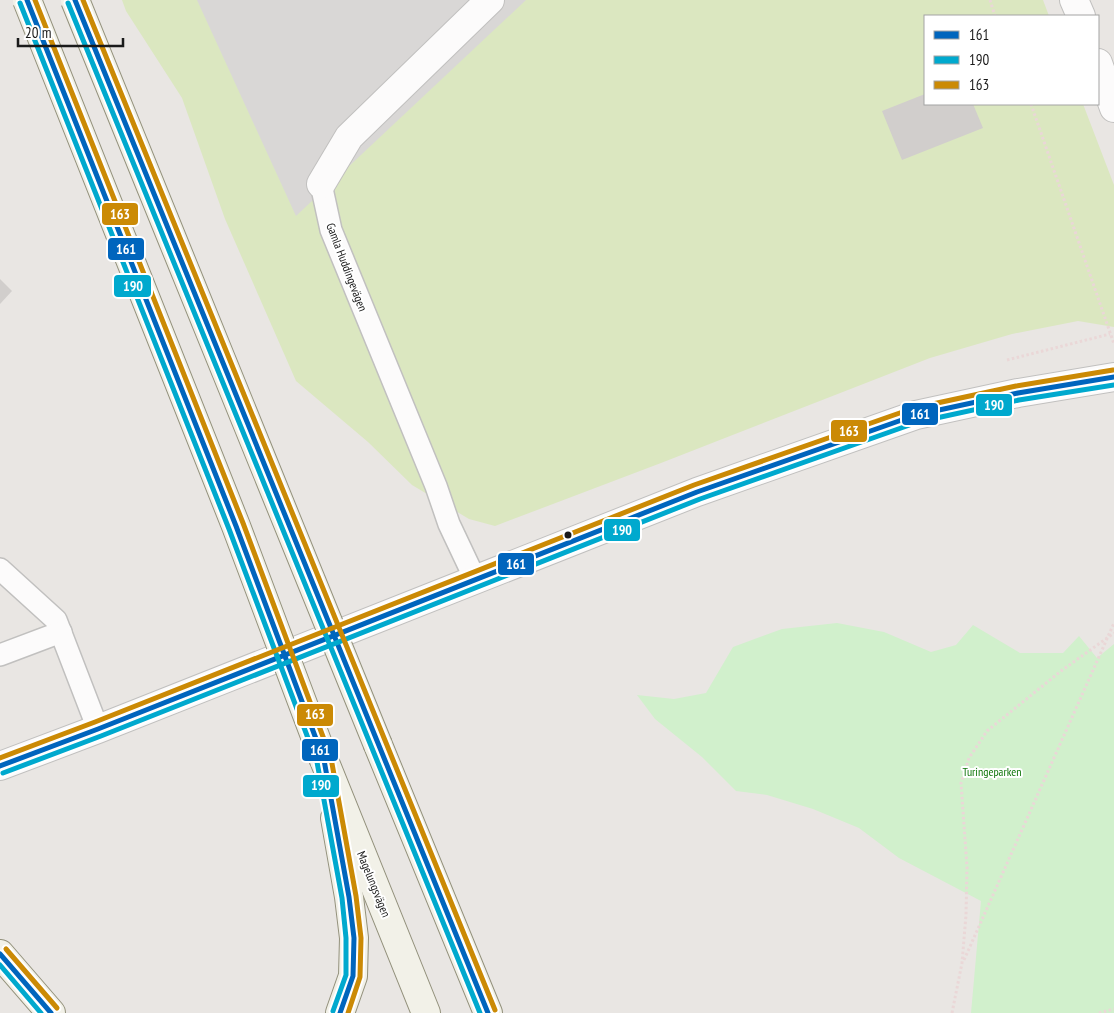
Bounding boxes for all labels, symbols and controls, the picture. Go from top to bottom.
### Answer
scale bar [18,15,122,47]
legend [924,15,1099,105]
text: 20 m [25,23,51,42]
text: 161 [969,25,989,44]
text: 190 [969,50,990,69]
text: 163 [969,75,989,94]
line badge: 163 [101,202,139,226]
text: 163 [110,205,130,223]
street label: Gamla Huddingevägen [323,221,371,313]
line badge: 161 [107,237,145,261]
text: 161 [116,240,136,258]
line badge: 190 [113,274,152,298]
text: 190 [123,277,143,295]
line badge: 190 [975,393,1013,417]
text: 190 [984,396,1004,414]
line badge: 161 [901,402,939,426]
text: 161 [910,405,930,423]
line badge: 163 [830,419,868,443]
text: 163 [839,422,859,440]
line badge: 190 [603,518,641,542]
text: 190 [612,521,632,539]
unlabelled marker [563,530,573,540]
line badge: 161 [497,552,535,576]
text: 161 [506,555,526,573]
line badge: 163 [296,703,334,727]
text: 163 [305,705,325,723]
line badge: 161 [301,738,339,762]
text: 161 [310,741,330,759]
park label: Turingeparken [963,764,1021,779]
line badge: 190 [302,774,340,798]
text: 190 [311,776,331,794]
street label: Magelungsvägen [354,849,394,919]

